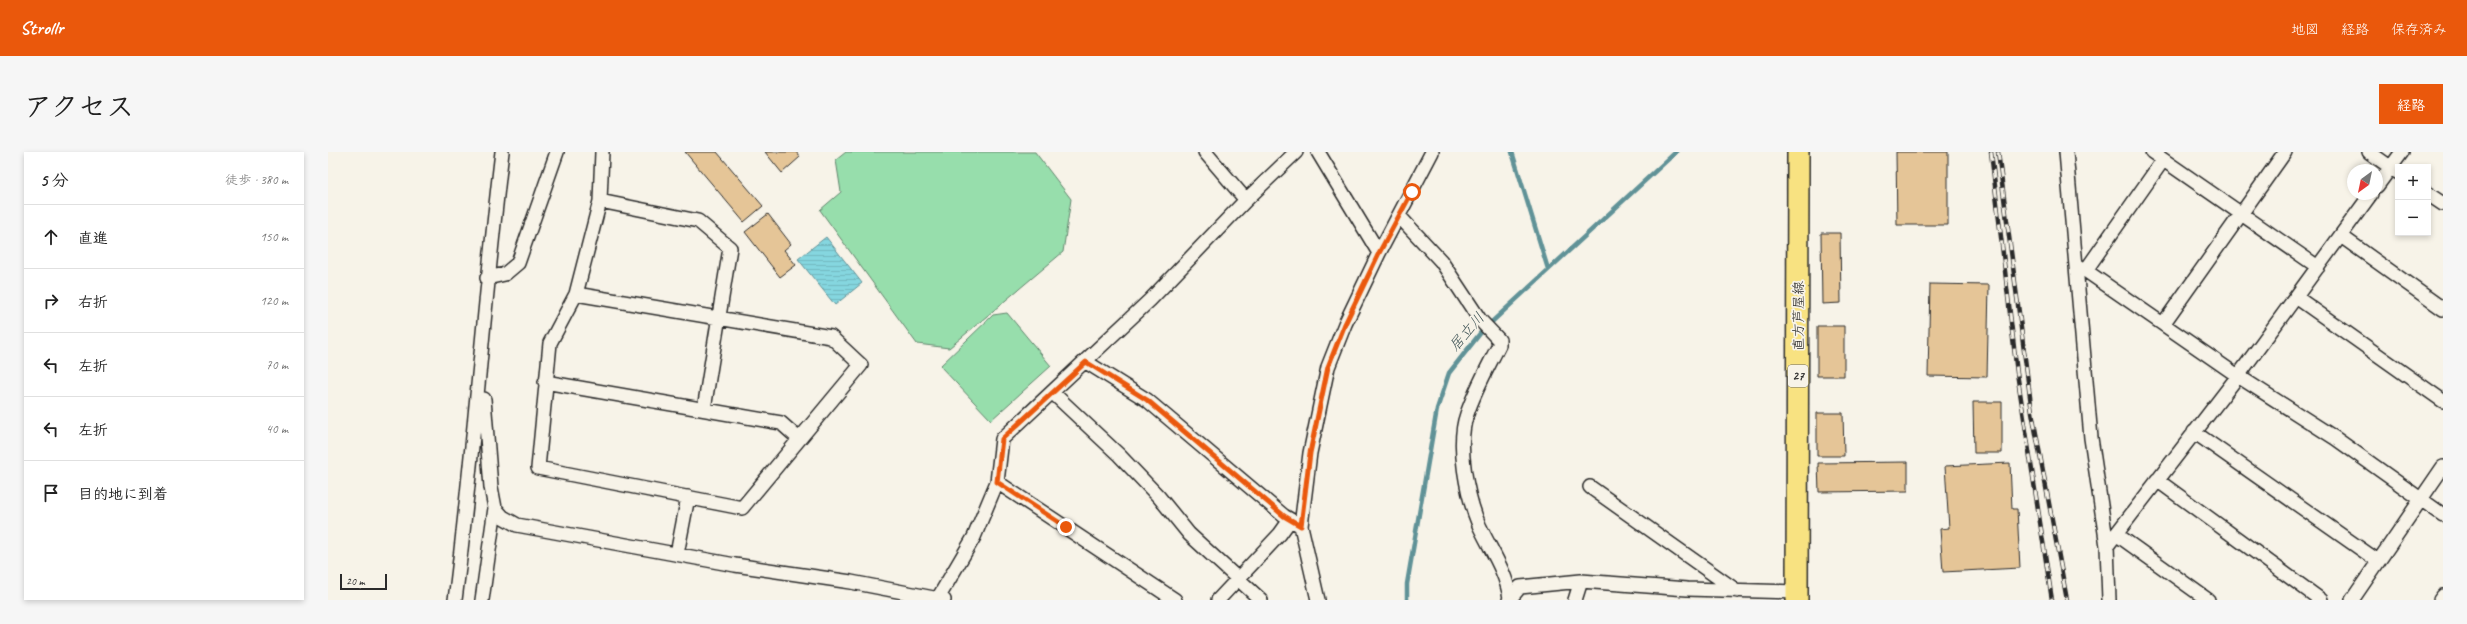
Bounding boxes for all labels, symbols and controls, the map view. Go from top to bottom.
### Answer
text: Strollr [20,16,63,40]
text: 地図 [2291,21,2319,38]
text: 経路 [2341,21,2369,38]
text: 保存済み [2391,21,2447,38]
button: 経路 [2379,84,2443,124]
text: アクセス [24,89,134,124]
north arrow [2347,164,2383,200]
map controls [2395,164,2431,236]
button: + [2395,164,2431,200]
text: 5 分 [40,170,69,191]
text: 徒歩 · 380 m [225,172,288,188]
route start [1403,183,1421,201]
button: − [2395,200,2431,236]
icon: ahead [40,226,62,248]
text: 直進 [78,229,108,248]
text: 150 m [260,229,288,245]
street label: 直方芦屋線 [1790,281,1807,351]
icon: right [40,290,62,312]
text: 右折 [78,293,108,312]
text: 120 m [260,293,288,309]
water label: 居立川 [1445,309,1489,355]
icon: left [40,354,62,376]
text: 左折 [78,357,108,376]
text: 70 m [266,357,288,373]
road number: 27 [1788,365,1808,387]
icon: left [40,418,62,440]
text: 左折 [78,421,108,440]
text: 40 m [266,421,288,437]
icon: arrive [40,482,62,504]
text: 目的地に到着 [78,485,168,504]
route end [1057,518,1075,536]
scale bar [340,572,387,591]
text: 20 m [346,574,365,588]

